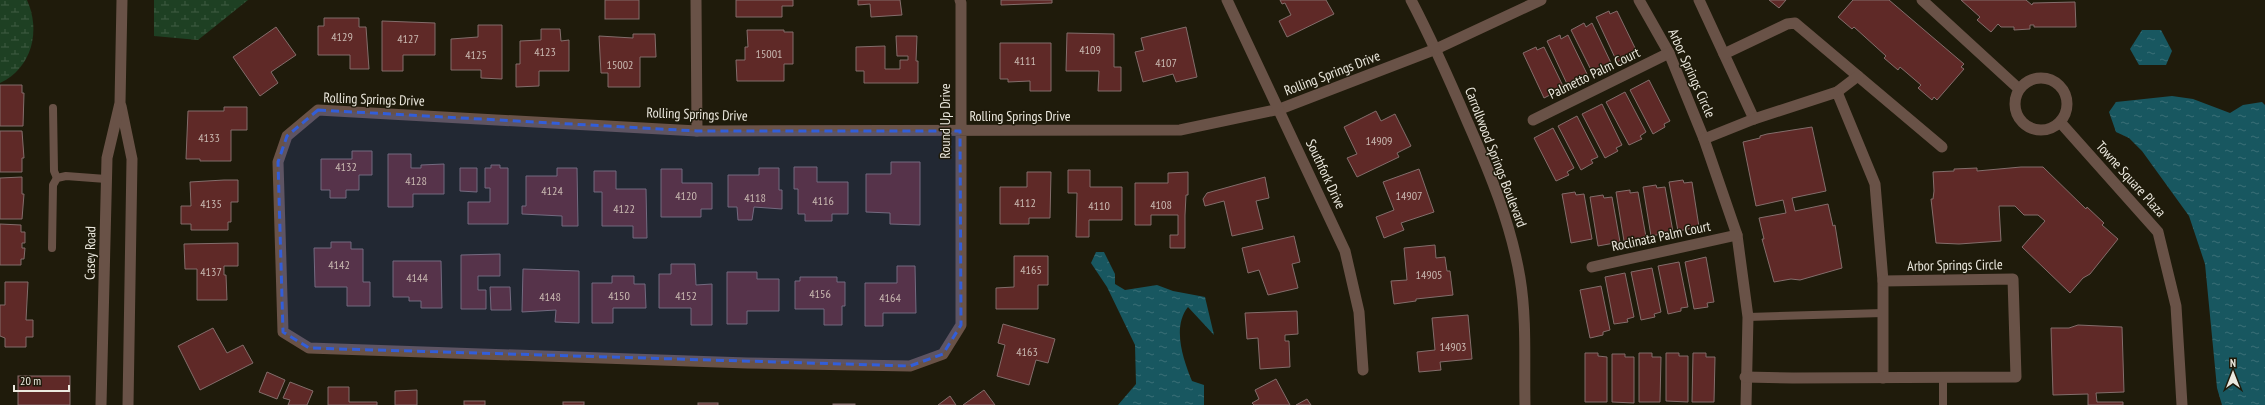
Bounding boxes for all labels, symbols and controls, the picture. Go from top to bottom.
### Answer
street label: Arbor Springs Circle [1664,26,1720,120]
house number: 4129 [331,29,353,44]
house number: 4127 [397,31,419,46]
house number: 4109 [1079,42,1101,57]
street label: Palmetto Palm Court [1545,43,1643,103]
house number: 4123 [534,44,556,59]
house number: 15001 [755,46,783,61]
street label: Rolling Springs Drive [1282,46,1383,100]
house number: 4125 [465,47,487,62]
house number: 4111 [1014,53,1036,68]
house number: 4107 [1155,55,1177,70]
house number: 15002 [606,57,634,72]
street label: Round Up Drive [936,83,954,159]
street label: Carrollwood Springs Boulevard [1461,84,1531,230]
street label: Rolling Springs Drive [323,88,425,110]
street label: Rolling Springs Drive [646,103,748,125]
street label: Rolling Springs Drive [969,107,1071,125]
house number: 4133 [198,130,220,145]
house number: 14909 [1365,133,1393,148]
street label: Southfork Drive [1302,136,1350,212]
street label: Towne Square Plaza [2092,137,2170,221]
house number: 4132 [335,159,357,174]
house number: 4128 [405,173,427,188]
house number: 4124 [541,183,563,198]
house number: 4120 [675,188,697,203]
house number: 14907 [1395,188,1423,203]
house number: 4118 [744,190,766,205]
house number: 4116 [812,193,834,208]
house number: 4112 [1014,195,1036,210]
house number: 4135 [200,196,222,211]
house number: 4108 [1150,197,1172,212]
house number: 4110 [1088,198,1110,213]
house number: 4122 [613,201,635,216]
street label: Roclinata Palm Court [1610,217,1712,255]
street label: Casey Road [81,226,99,280]
street label: Arbor Springs Circle [1907,255,2003,275]
house number: 4142 [328,257,350,272]
house number: 4165 [1020,262,1042,277]
house number: 4137 [200,264,222,279]
house number: 14905 [1415,267,1443,282]
house number: 4144 [406,270,428,285]
house number: 4156 [809,286,831,301]
house number: 4150 [608,288,630,303]
house number: 4152 [675,288,697,303]
house number: 4148 [539,289,561,304]
house number: 4164 [879,290,901,305]
house number: 14903 [1439,339,1467,354]
house number: 4163 [1016,344,1038,359]
north arrow [2213,353,2253,393]
text: N [2230,356,2236,370]
scale bar [14,367,69,393]
text: 20 m [20,373,41,388]

